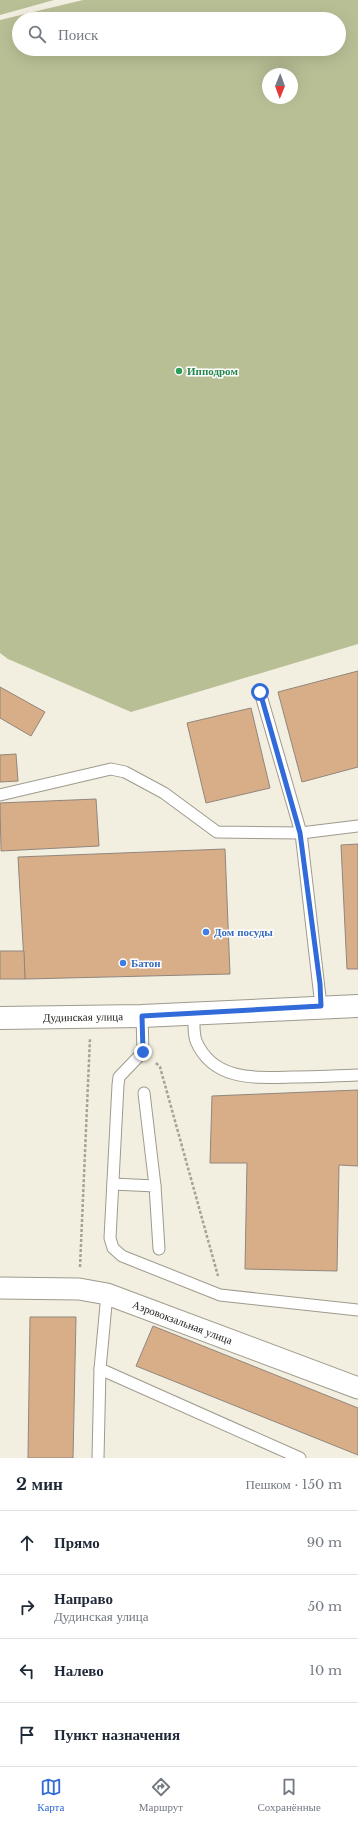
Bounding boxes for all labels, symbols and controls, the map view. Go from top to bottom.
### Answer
search box [12,12,346,56]
icon: search [26,23,48,45]
text: Поиск [58,25,98,44]
north arrow [262,68,298,104]
place label: Ипподром [187,364,238,378]
marker: Ипподром [174,366,184,376]
route start [251,683,269,701]
place label: Дом посуды [214,925,273,939]
marker: Дом посуды [201,927,211,937]
place label: Батон [131,956,161,970]
marker: Батон [118,958,128,968]
street label: Дудинская улица [43,1009,123,1024]
route end [134,1043,152,1061]
street label: Аэровокзальная улица [131,1297,234,1347]
text: 2 мин [16,1474,63,1495]
text: Пешком · 150 m [245,1476,342,1493]
icon: ahead [16,1532,38,1554]
text: Прямо [54,1533,100,1552]
text: 90 m [307,1534,342,1551]
text: Направо [54,1589,113,1608]
icon: right [16,1596,38,1618]
text: 50 m [308,1598,342,1615]
text: Дудинская улица [54,1608,149,1625]
icon: left [16,1660,38,1682]
text: Налево [54,1661,104,1680]
text: 10 m [309,1662,342,1679]
icon: arrive [16,1724,38,1746]
text: Пункт назначения [54,1725,180,1744]
tab: Карта [37,1776,64,1814]
tab: Маршрут [139,1776,183,1814]
tab: Сохранённые [258,1776,321,1814]

